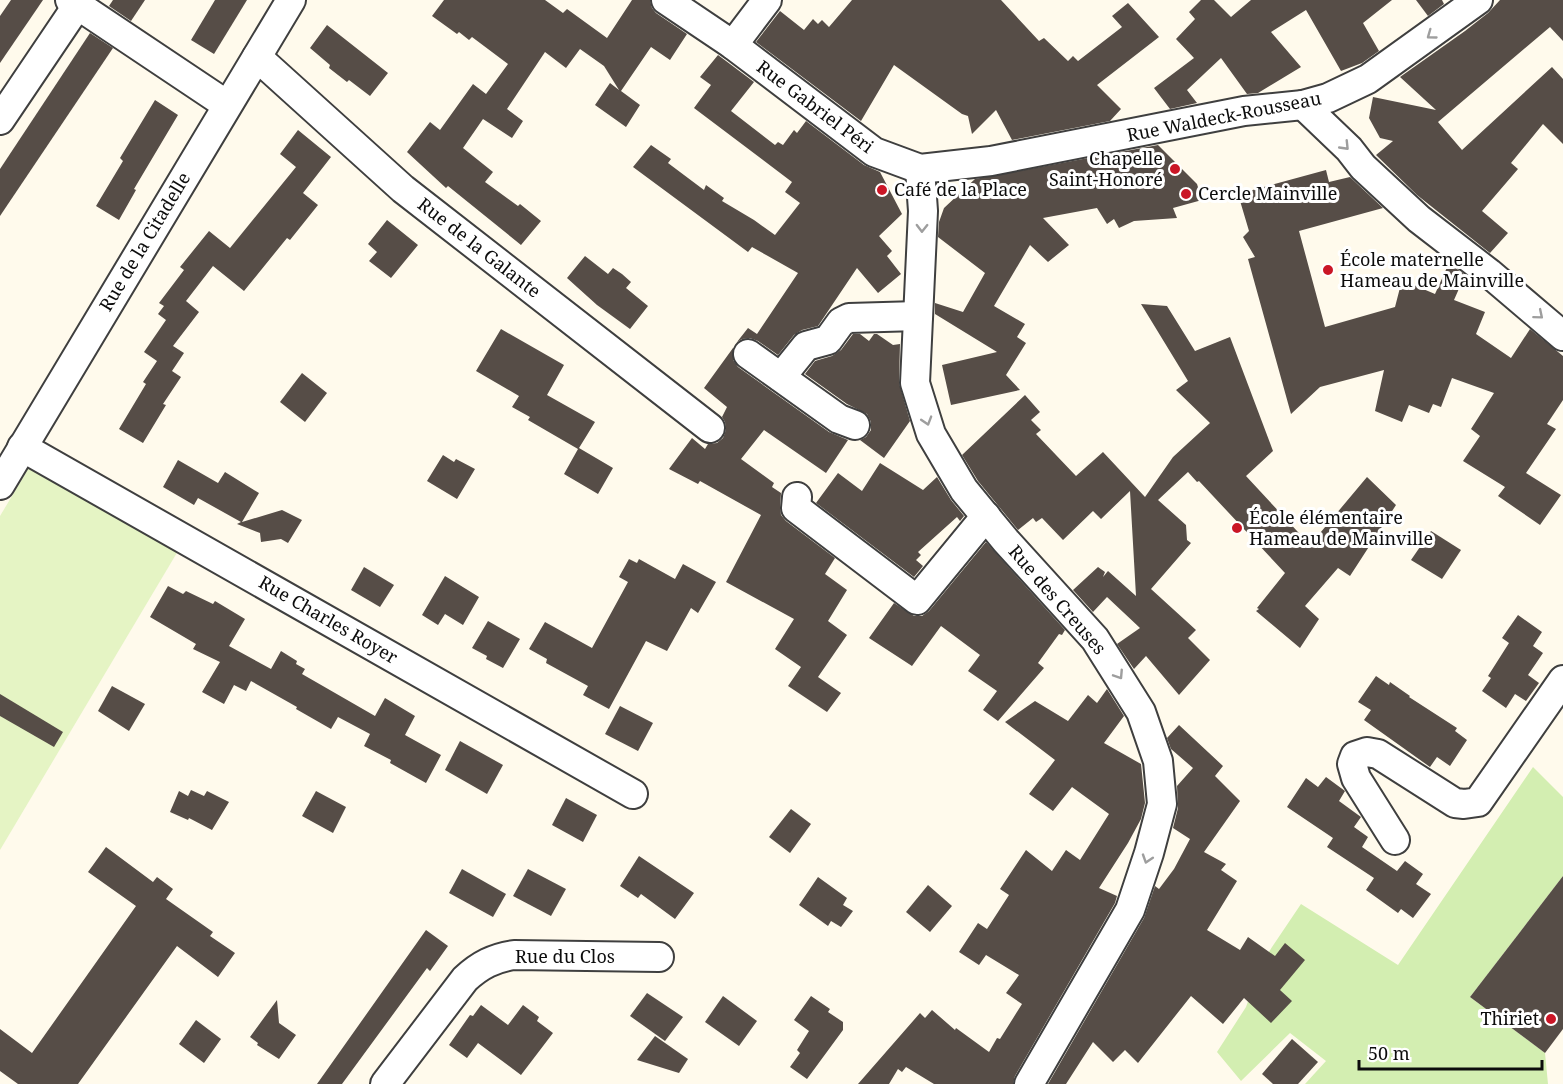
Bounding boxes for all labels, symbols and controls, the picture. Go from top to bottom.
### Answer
one-way arrow [1427,28,1438,39]
street label: Rue Gabriel Péri [752,54,879,158]
street label: Rue Waldeck-Rousseau [1125,85,1324,147]
one-way arrow [1338,139,1349,150]
place label: Chapelle Saint-Honoré [1049,146,1163,191]
marker: Chapelle Saint-Honoré [1168,162,1182,176]
street label: Rue de la Citadelle [93,168,195,315]
place label: Café de la Place [894,177,1027,201]
place label: Cercle Mainville [1198,181,1337,205]
marker: Café de la Place [875,183,889,197]
marker: Cercle Mainville [1179,187,1193,201]
street label: Rue de la Galante [413,192,546,303]
one-way arrow [916,223,929,232]
place label: École maternelle Hameau de Mainville [1340,247,1524,292]
marker: École maternelle Hameau de Mainville [1321,263,1335,277]
one-way arrow [1532,308,1543,319]
one-way arrow [920,415,932,426]
place label: École élémentaire Hameau de Mainville [1249,505,1433,550]
marker: École élémentaire Hameau de Mainville [1230,521,1244,535]
street label: Rue des Creuses [1004,540,1112,659]
street label: Rue Charles Royer [255,570,403,669]
one-way arrow [1111,669,1122,680]
one-way arrow [1142,853,1154,864]
street label: Rue du Clos [515,944,615,968]
place label: Thiriet [1481,1006,1539,1030]
marker: Thiriet [1544,1012,1558,1026]
scale bar [1359,1033,1542,1071]
text: 50 m [1368,1041,1410,1065]

